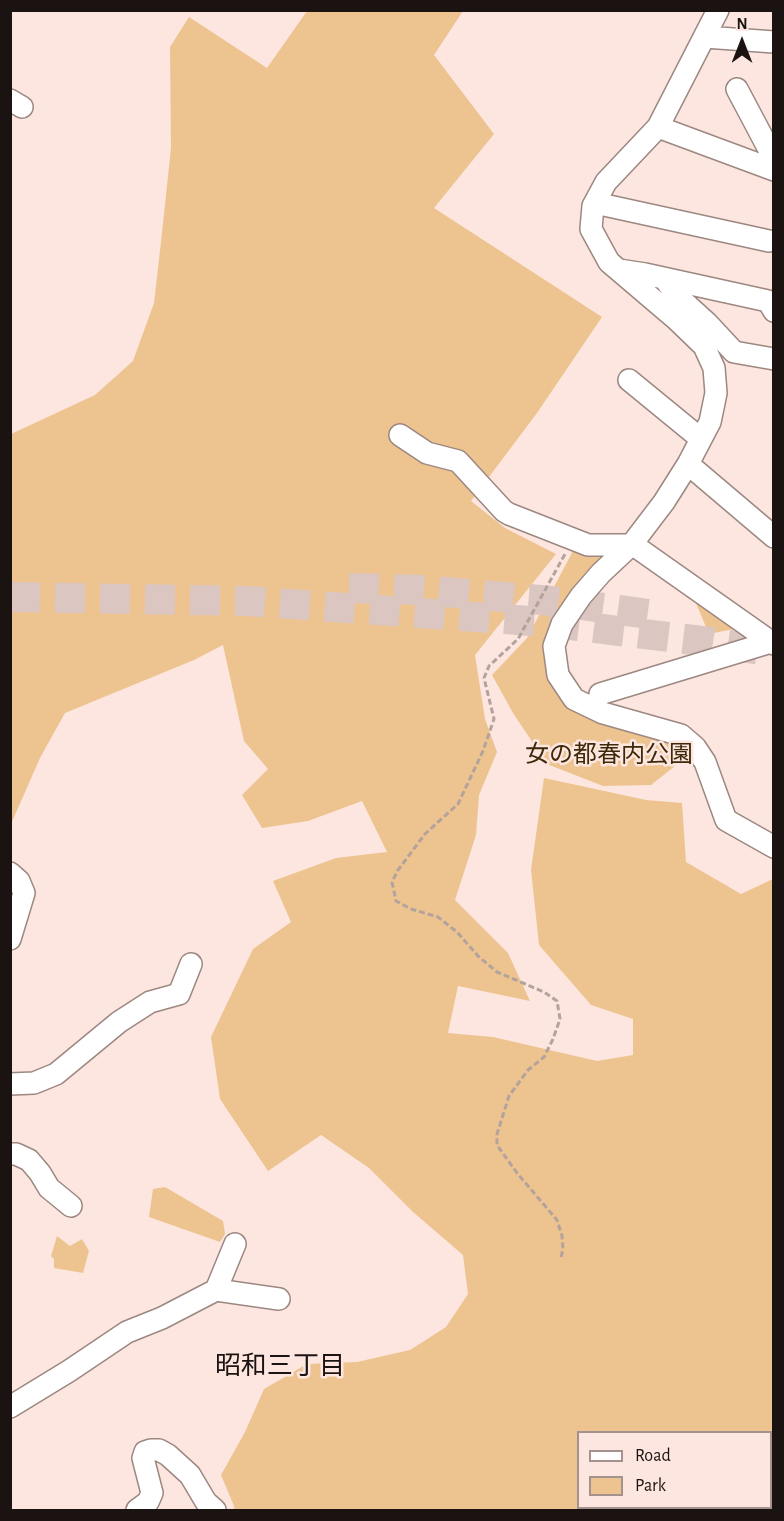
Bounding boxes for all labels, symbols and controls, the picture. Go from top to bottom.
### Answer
north arrow [712,12,772,72]
text: N [736,16,748,32]
park label: 女の都春内公園 [525,741,693,769]
district label: 昭和三丁目 [215,1350,345,1382]
legend [577,1431,772,1509]
text: Road [635,1447,671,1465]
text: Park [635,1477,666,1495]

